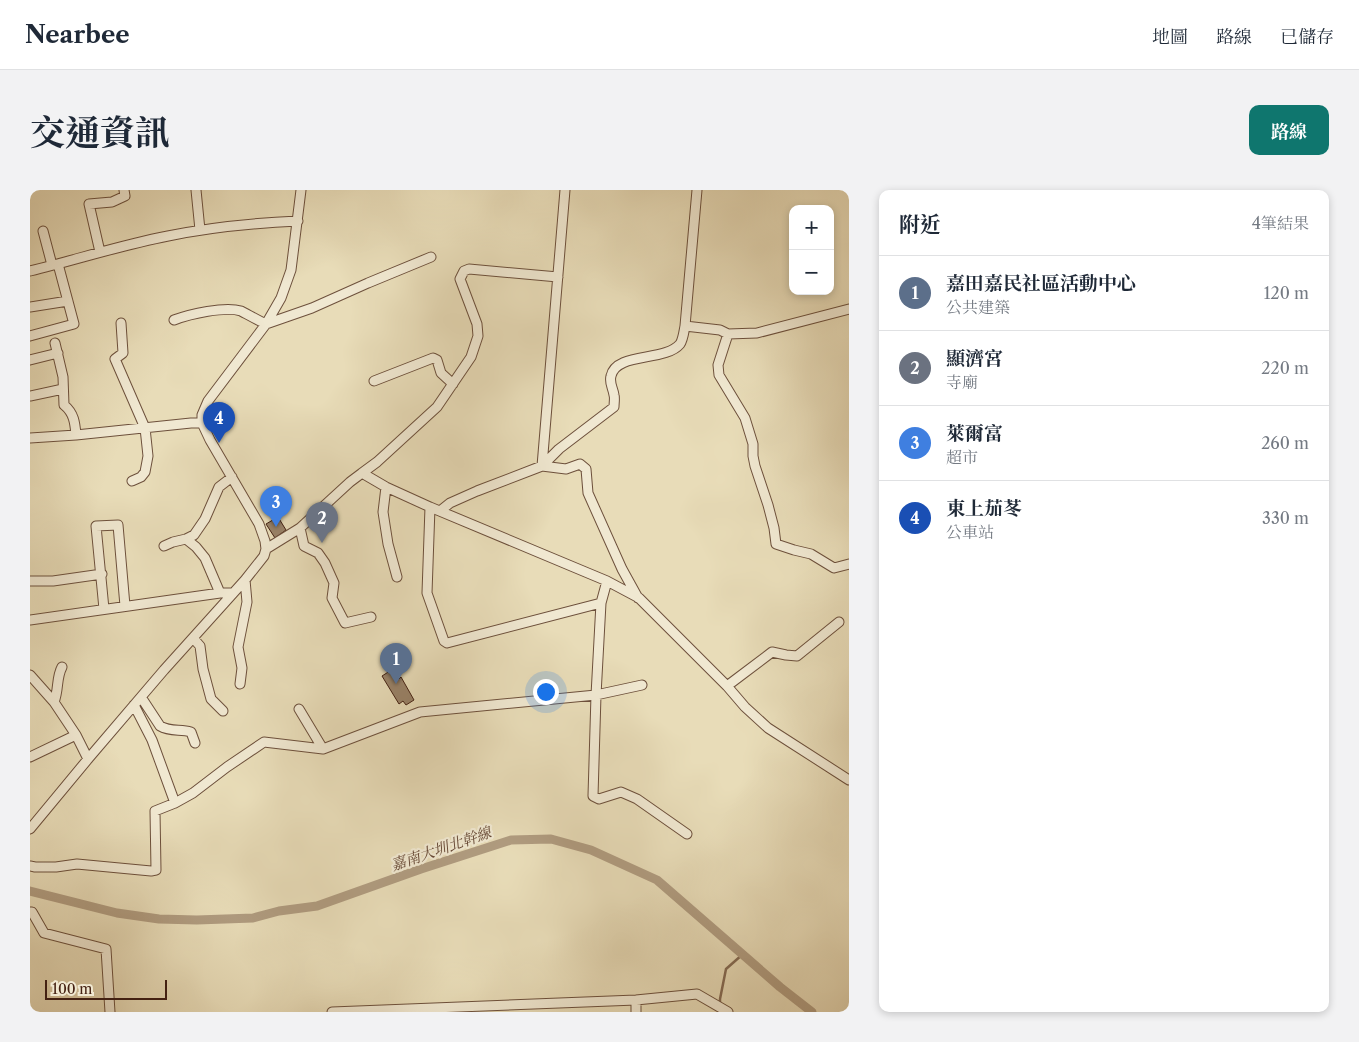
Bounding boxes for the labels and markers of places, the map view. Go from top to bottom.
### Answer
pin: 4 [203,402,235,443]
pin: 3 [260,486,292,527]
pin: 2 [306,502,338,543]
pin: 1 [380,643,412,684]

